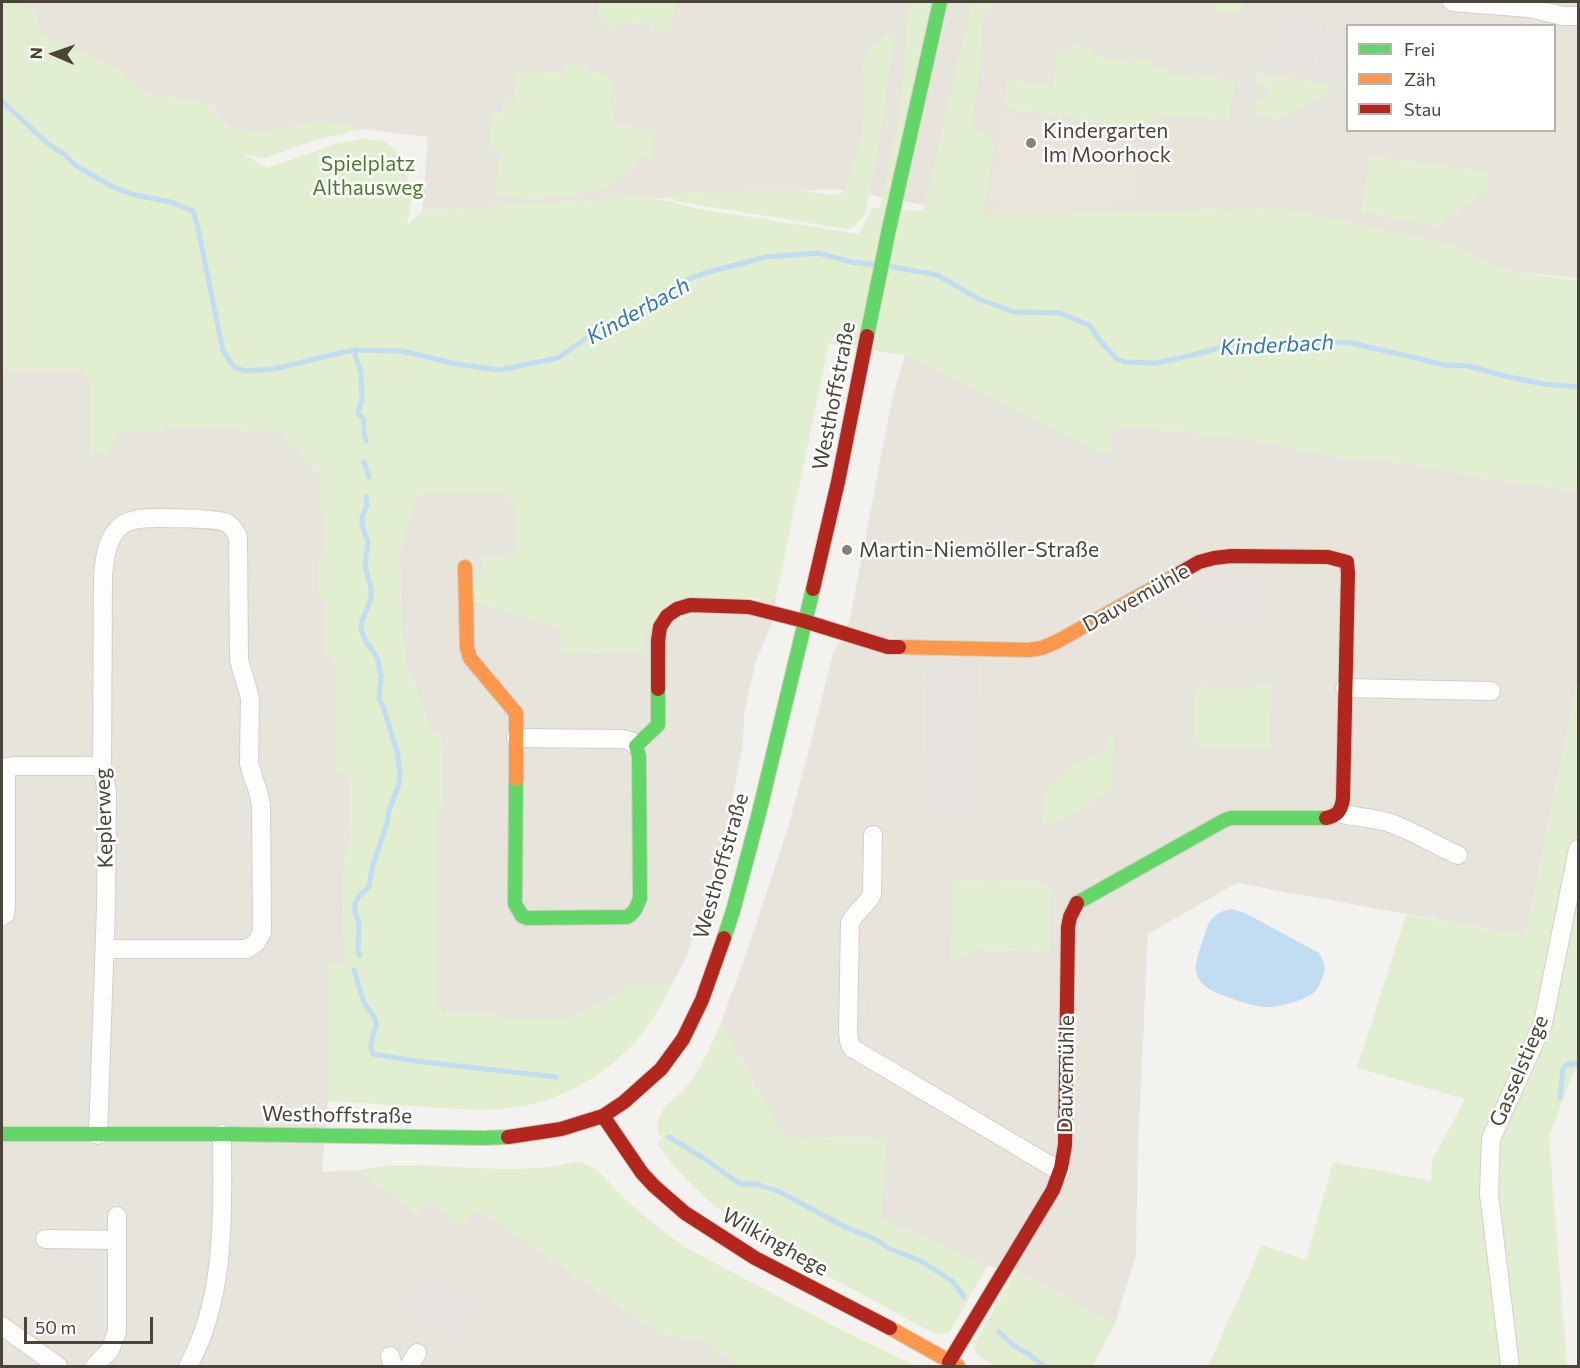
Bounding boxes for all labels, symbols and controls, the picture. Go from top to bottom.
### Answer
north arrow [24,24,84,84]
legend [1346,24,1556,132]
text: Frei [1404,38,1435,60]
text: N [26,47,45,60]
text: Zäh [1404,68,1436,90]
text: Stau [1404,98,1441,120]
place label: Kindergarten Im Moorhock [1043,118,1171,168]
marker: Kindergarten Im Moorhock [1024,136,1038,150]
park label: Spielplatz Althausweg [312,151,424,201]
water label: Kinderbach [582,272,694,350]
street label: Westhoffstraße [807,320,861,472]
water label: Kinderbach [1219,329,1335,361]
place label: Martin-Niemöller-Straße [859,537,1099,563]
marker: Martin-Niemöller-Straße [840,543,854,557]
street label: Dauvemühle [1078,558,1194,638]
street label: Keplerweg [90,767,118,869]
street label: Westhoffstraße [688,790,754,942]
street label: Gasselstiege [1484,1011,1554,1131]
street label: Dauvemühle [1052,1015,1080,1133]
street label: Westhoffstraße [262,1101,412,1129]
street label: Wilkinghege [717,1202,833,1282]
scale bar [27,1305,156,1343]
text: 50 m [35,1316,76,1338]

